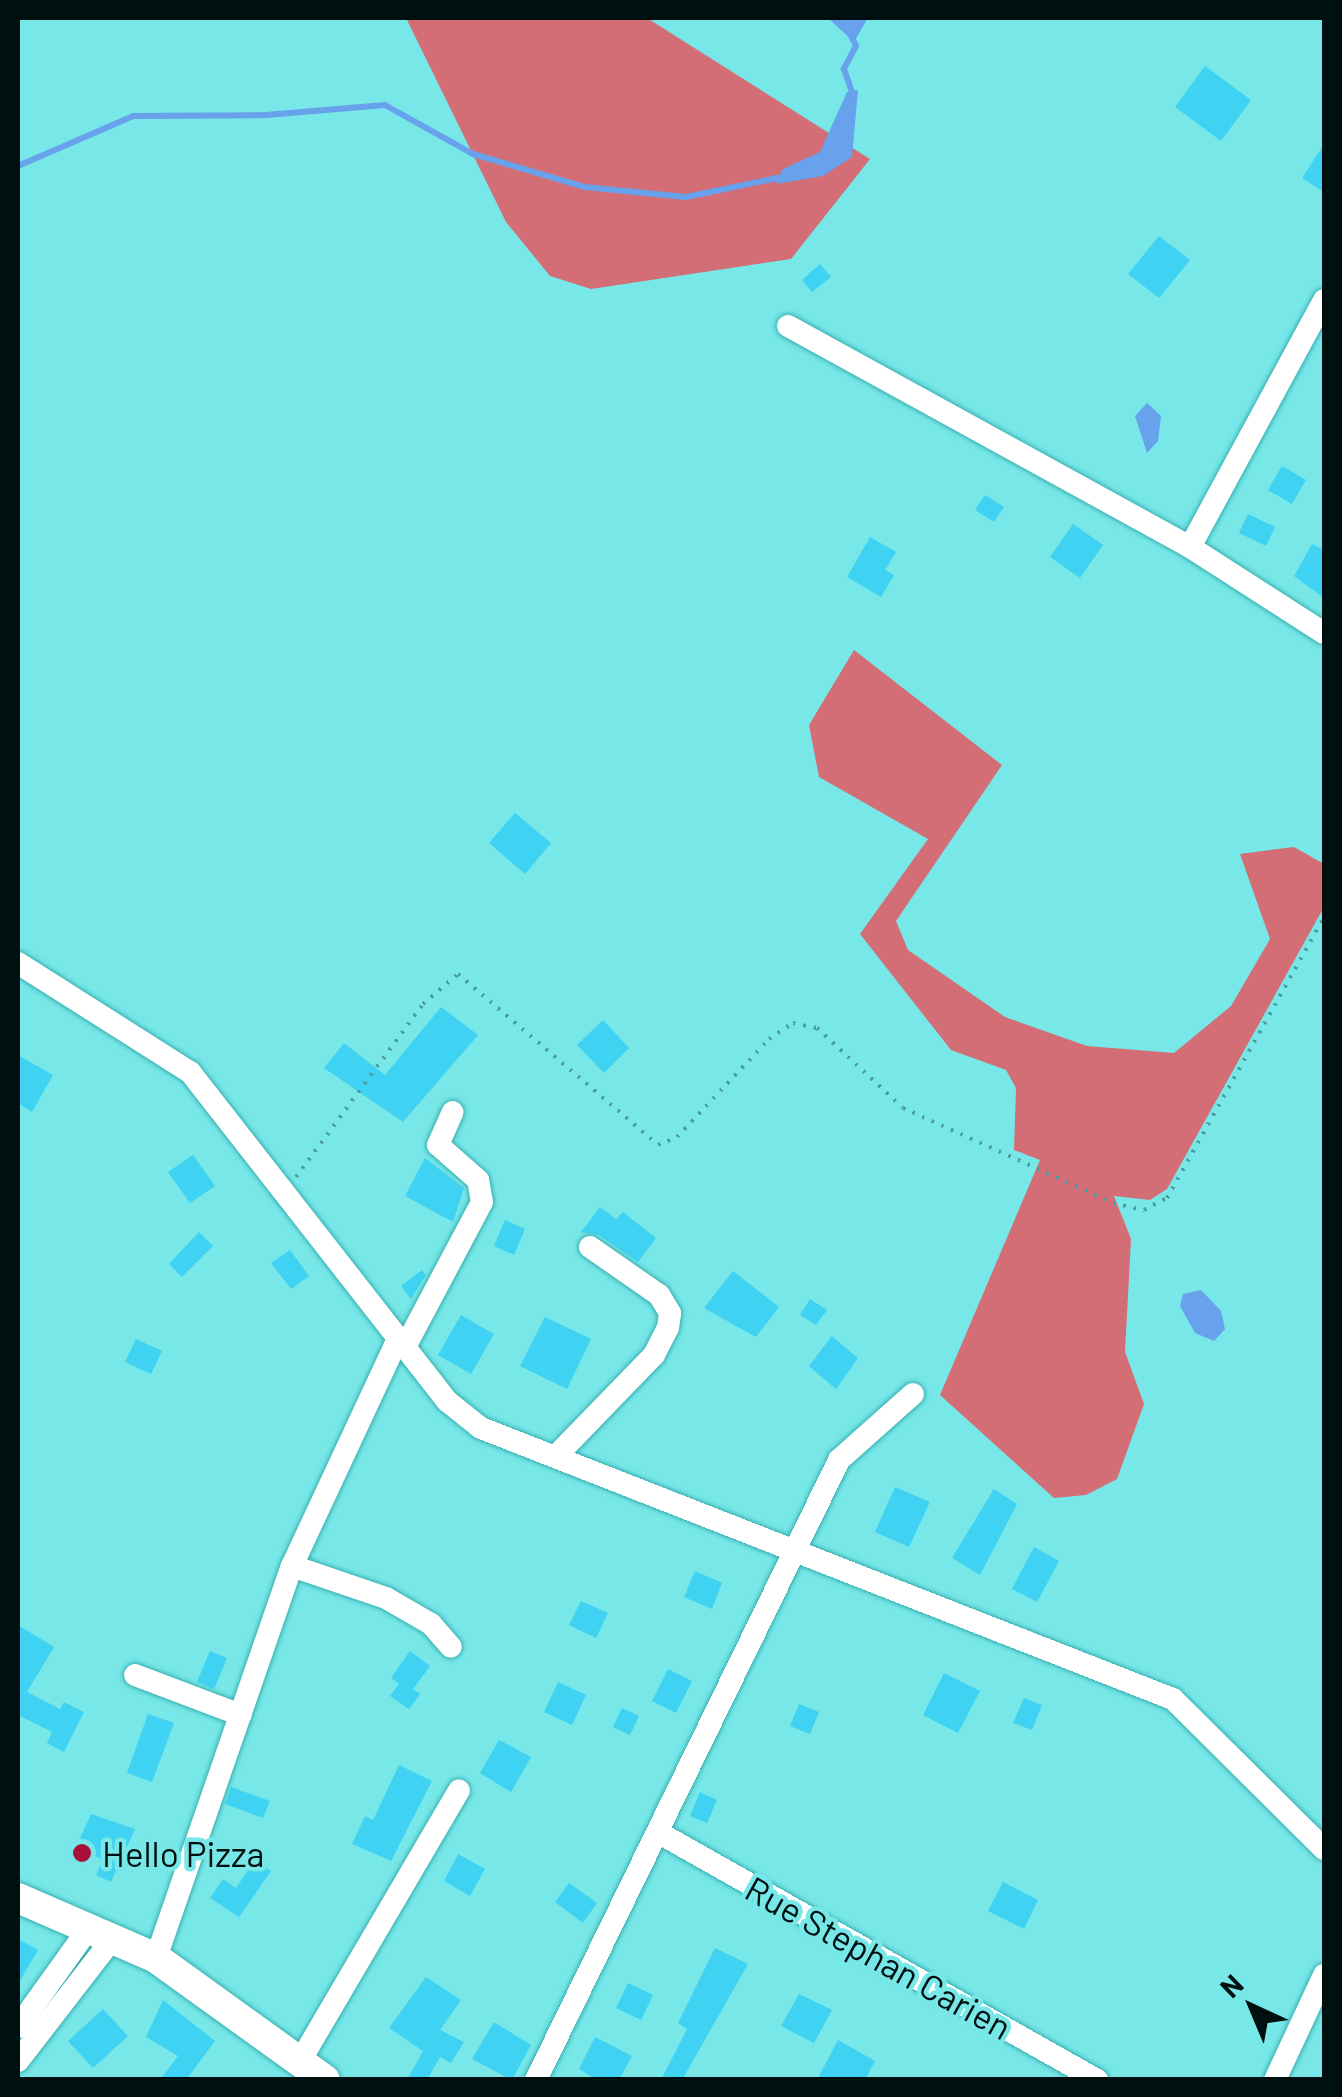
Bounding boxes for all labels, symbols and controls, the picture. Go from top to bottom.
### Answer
place label: Hello Pizza [102,1832,264,1874]
marker: Hello Pizza [71,1842,93,1864]
street label: Rue Stephan Carien [739,1867,1019,2047]
north arrow [1202,1957,1302,2057]
text: N [1213,1967,1250,2004]

